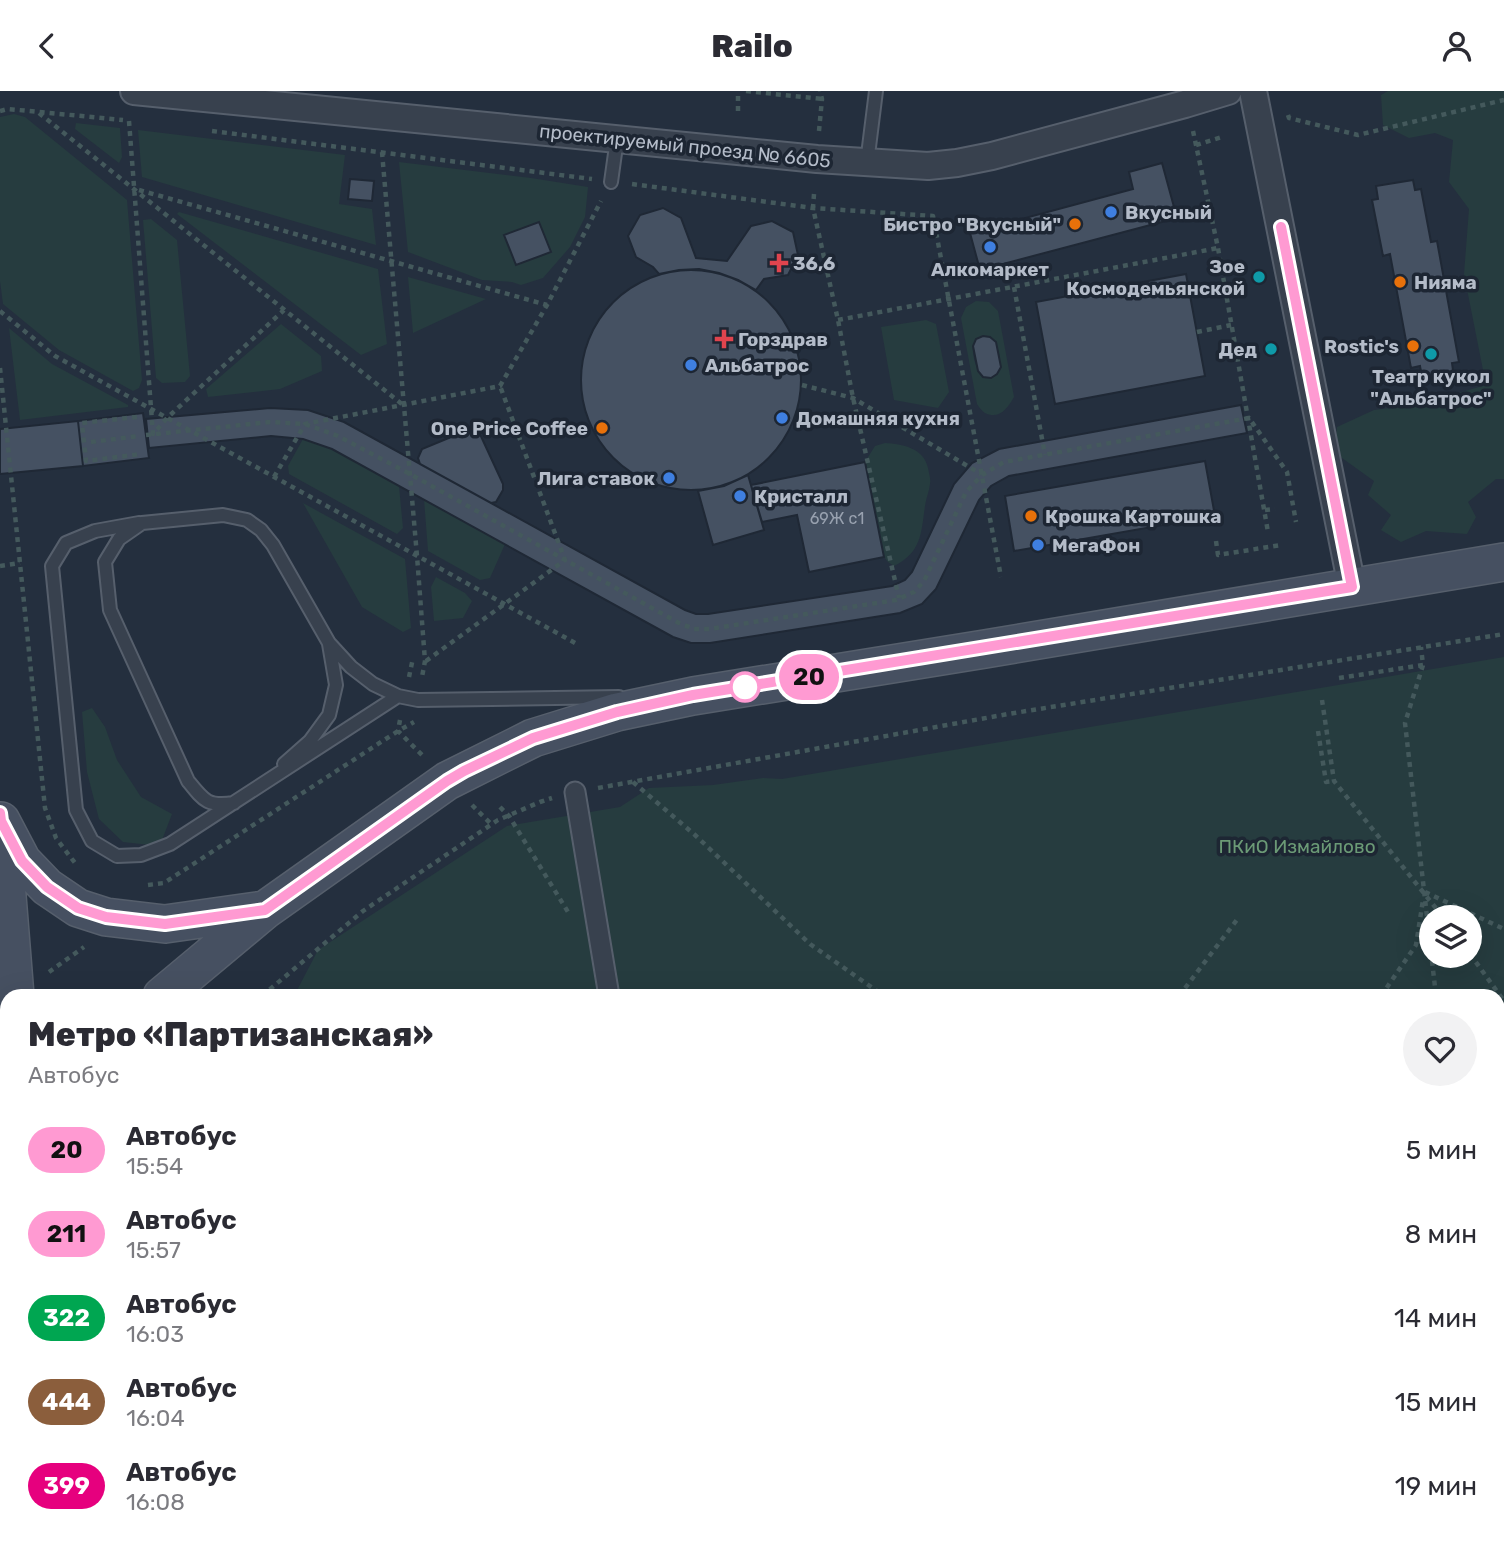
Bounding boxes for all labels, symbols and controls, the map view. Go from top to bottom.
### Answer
icon: back [28,27,66,65]
text: Railo [711,27,793,65]
icon: person [1438,27,1476,65]
street label: проектируемый проезд № 6605 [538,119,832,173]
place label: Вкусный [1125,201,1212,224]
marker: Вкусный [1103,204,1119,220]
place label: Бистро "Вкусный" [883,213,1061,236]
marker: Бистро "Вкусный" [1067,216,1083,232]
marker: Алкомаркет [982,239,998,255]
place label: 36,6 [793,252,835,275]
marker: 36,6 [771,255,787,271]
place label: Зое Космодемьянской [1066,255,1245,300]
place label: Алкомаркет [931,258,1050,281]
marker: Зое Космодемьянской [1251,269,1267,285]
place label: Нияма [1414,271,1477,294]
marker: Нияма [1392,274,1408,290]
place label: Горздрав [738,328,828,351]
marker: Горздрав [716,331,732,347]
place label: Rostic's [1324,335,1399,358]
place label: Дед [1218,338,1258,361]
marker: Rostic's [1405,338,1421,354]
marker: Дед [1263,341,1279,357]
marker: Театр кукол "Альбатрос" [1423,346,1439,362]
place label: Альбатрос [705,354,809,377]
marker: Альбатрос [683,357,699,373]
place label: Театр кукол "Альбатрос" [1370,365,1492,410]
place label: Домашняя кухня [796,407,960,430]
marker: Домашняя кухня [774,410,790,426]
place label: One Price Coffee [431,417,588,440]
marker: One Price Coffee [594,420,610,436]
place label: Лига ставок [537,467,655,490]
marker: Лига ставок [661,470,677,486]
place label: Кристалл [754,485,848,508]
marker: Кристалл [732,488,748,504]
place label: Крошка Картошка [1045,505,1222,528]
marker: Крошка Картошка [1023,508,1039,524]
house number: 69Ж с1 [810,509,864,528]
place label: МегаФон [1052,534,1140,557]
marker: МегаФон [1030,537,1046,553]
line badge: 20 [778,654,840,700]
text: 20 [793,663,825,691]
unlabelled marker [730,672,760,702]
park label: ПКиО Измайлово [1218,835,1376,858]
map controls [1419,905,1482,968]
button: layers [1419,905,1482,968]
button: heart [1403,1012,1477,1086]
text: Метро «Партизанская» [28,1015,433,1054]
text: Автобус [28,1061,120,1089]
text: Автобус [126,1121,237,1152]
text: 5 мин [1406,1135,1477,1166]
text: 20 [51,1136,82,1164]
text: 15:54 [126,1152,183,1180]
text: Автобус [126,1205,237,1236]
text: 8 мин [1405,1219,1477,1250]
text: 211 [47,1220,86,1248]
text: 15:57 [126,1236,181,1264]
text: Автобус [126,1289,237,1320]
text: 14 мин [1394,1303,1477,1334]
text: 322 [43,1304,90,1332]
text: 16:03 [126,1320,184,1348]
text: Автобус [126,1373,237,1404]
text: 15 мин [1395,1387,1477,1418]
text: 444 [42,1388,91,1416]
text: 16:04 [126,1404,185,1432]
text: Автобус [126,1457,237,1488]
text: 19 мин [1395,1471,1477,1502]
text: 399 [43,1472,90,1500]
text: 16:08 [126,1488,185,1516]

